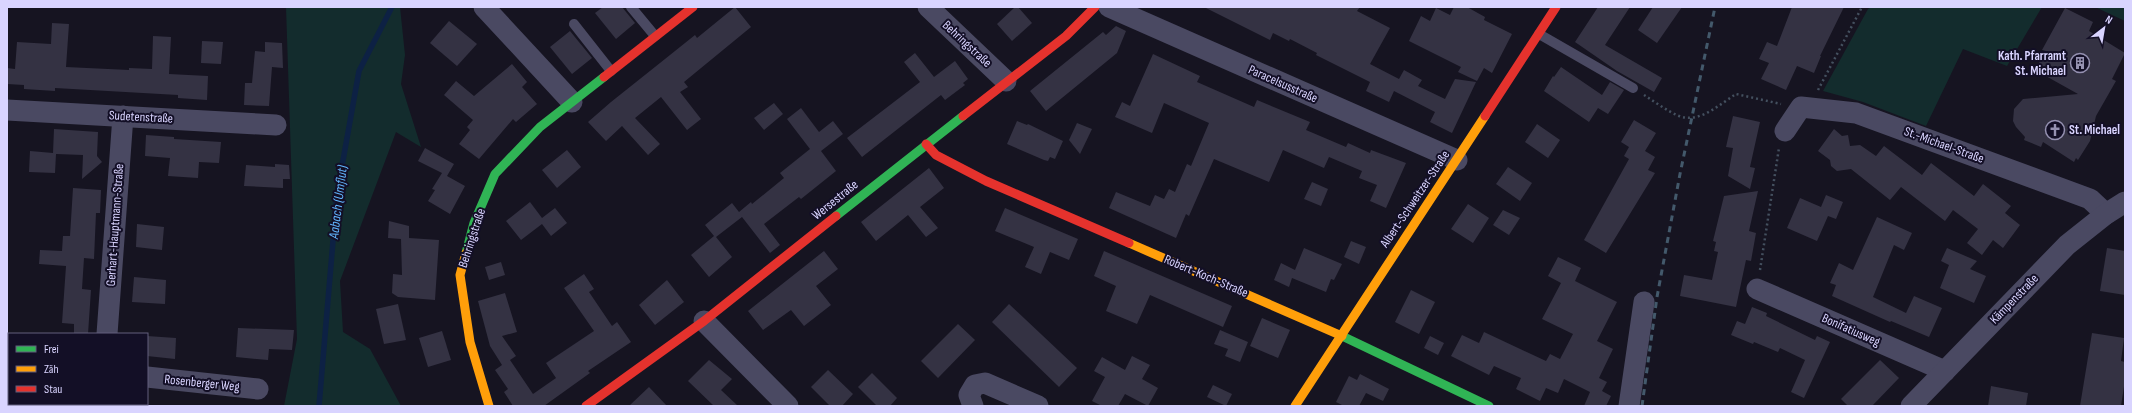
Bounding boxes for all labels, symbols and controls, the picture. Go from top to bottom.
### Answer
north arrow [2084,8,2124,48]
text: N [2103,13,2115,27]
street label: Behringstraße [939,17,995,71]
place label: Kath. Pfarramt St. Michael [1998,48,2067,79]
building icon: Kath. Pfarramt St. Michael [2069,52,2091,74]
street label: Paracelsusstraße [1246,62,1320,106]
street label: Sudetenstraße [109,107,173,127]
church icon: St. Michael [2044,119,2066,141]
place label: St. Michael [2069,122,2120,138]
street label: St.-Michael-Straße [1902,123,1986,167]
street label: Albert-Schweitzer-Straße [1376,148,1453,251]
street label: Gerhart-Hauptmann-Straße [103,163,127,287]
water label: Aabach (Umflut) [325,163,351,241]
street label: Wersestraße [809,177,861,223]
street label: Behringstraße [455,206,489,270]
street label: Robert-Koch-Straße [1162,251,1250,301]
street label: Kämpenstraße [1986,271,2042,327]
street label: Bonifatiusweg [1819,310,1883,350]
legend [8,333,148,405]
text: Frei [44,342,59,357]
text: Zäh [44,362,59,377]
street label: Rosenberger Weg [164,371,240,395]
text: Stau [44,382,62,397]

